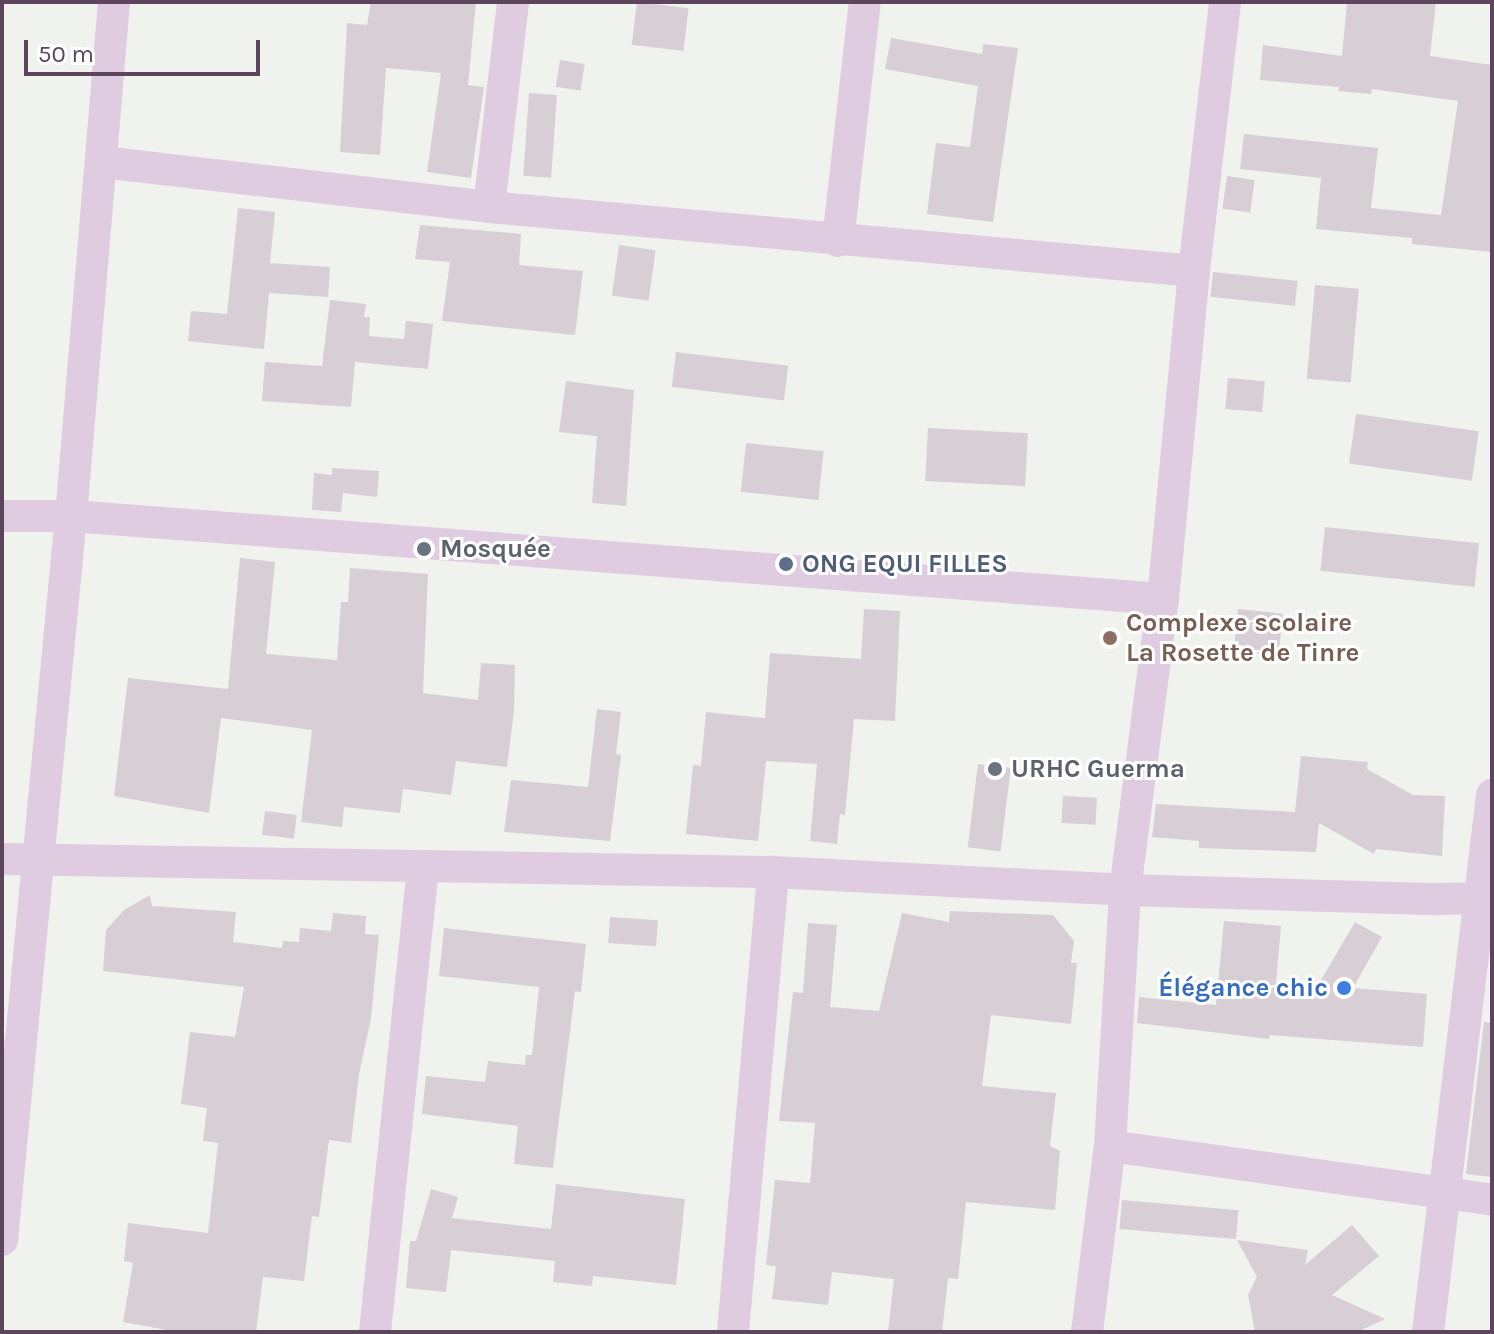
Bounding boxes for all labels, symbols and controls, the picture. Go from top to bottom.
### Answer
scale bar [28,24,264,74]
text: 50 m [38,40,94,68]
place label: Mosquée [440,533,551,565]
marker: Mosquée [415,540,433,558]
place label: ONG EQUI FILLES [802,548,1008,580]
marker: ONG EQUI FILLES [777,555,795,573]
place label: Complexe scolaire La Rosette de Tinre [1126,607,1359,668]
marker: Complexe scolaire La Rosette de Tinre [1101,629,1119,647]
place label: URHC Guerma [1011,753,1185,785]
marker: URHC Guerma [986,760,1004,778]
place label: Élégance chic [1158,972,1328,1004]
marker: Élégance chic [1335,979,1353,997]

